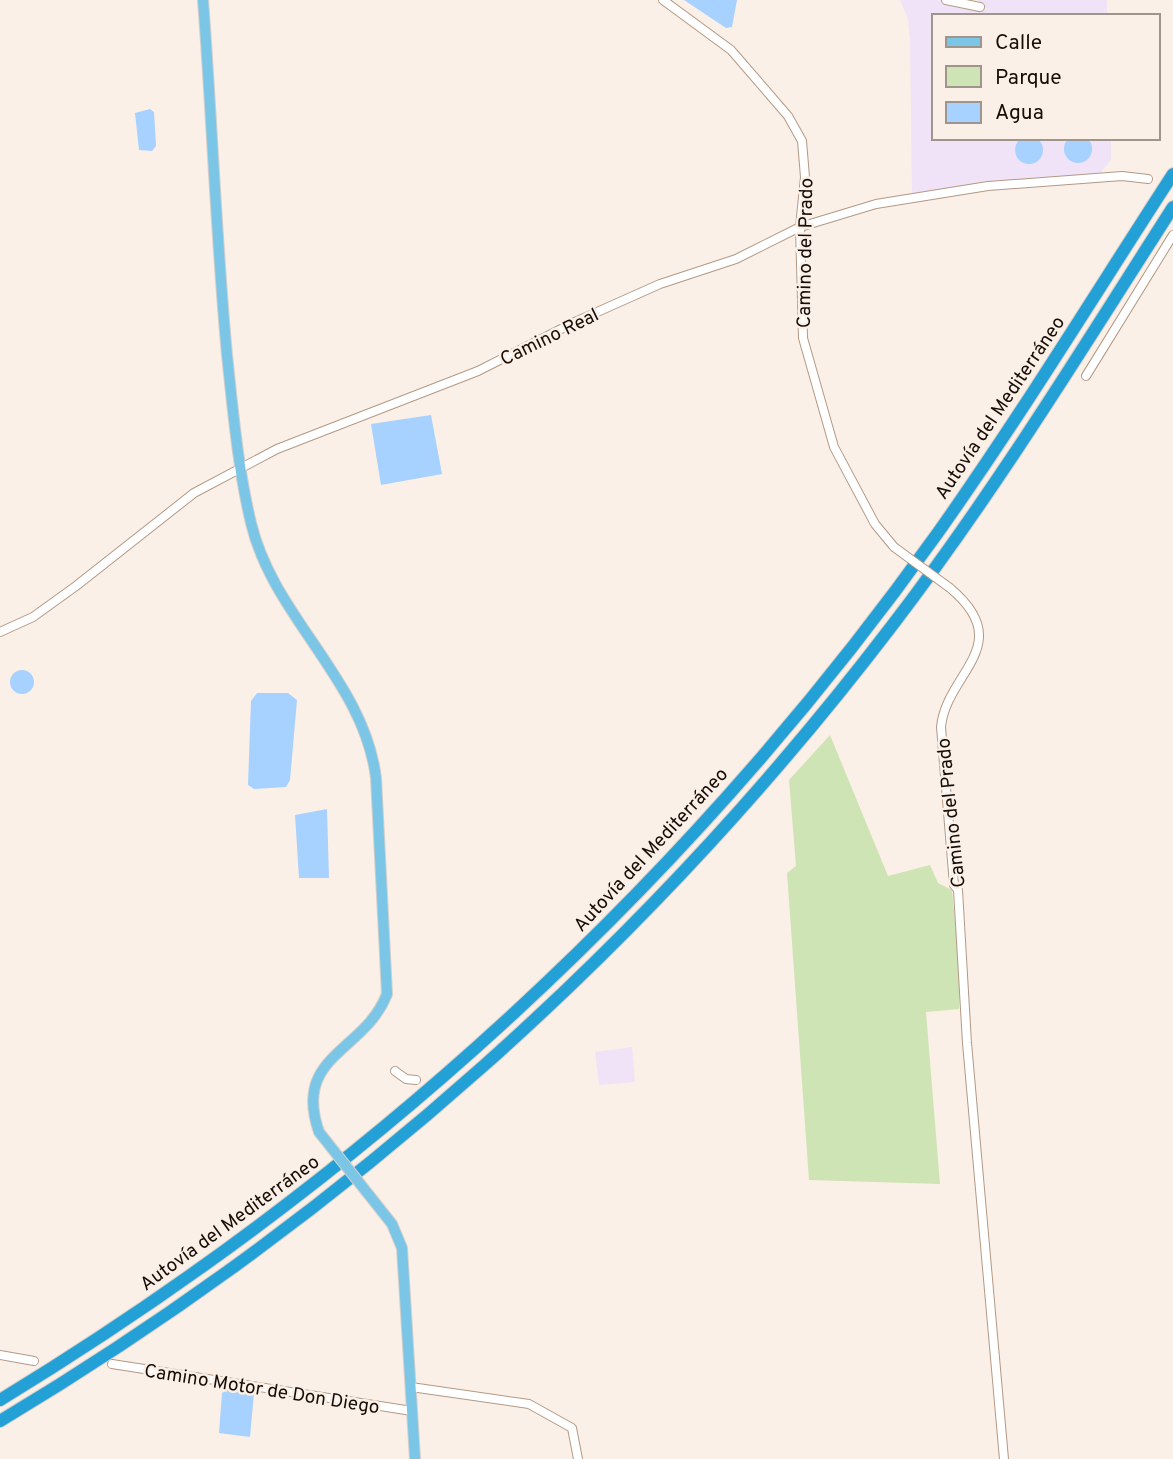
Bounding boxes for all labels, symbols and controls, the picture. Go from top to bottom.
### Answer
legend [932,14,1159,140]
text: Calle [995,30,1042,57]
text: Parque [995,65,1062,92]
text: Agua [995,100,1044,127]
street label: Camino del Prado [793,178,819,328]
street label: Camino Real [497,304,603,372]
street label: Autovía del Mediterráneo [930,312,1071,504]
street label: Camino del Prado [932,737,972,889]
street label: Autovía del Mediterráneo [569,763,734,938]
street label: Autovía del Mediterráneo [136,1150,325,1297]
street label: Camino Motor de Don Diego [142,1360,381,1420]

